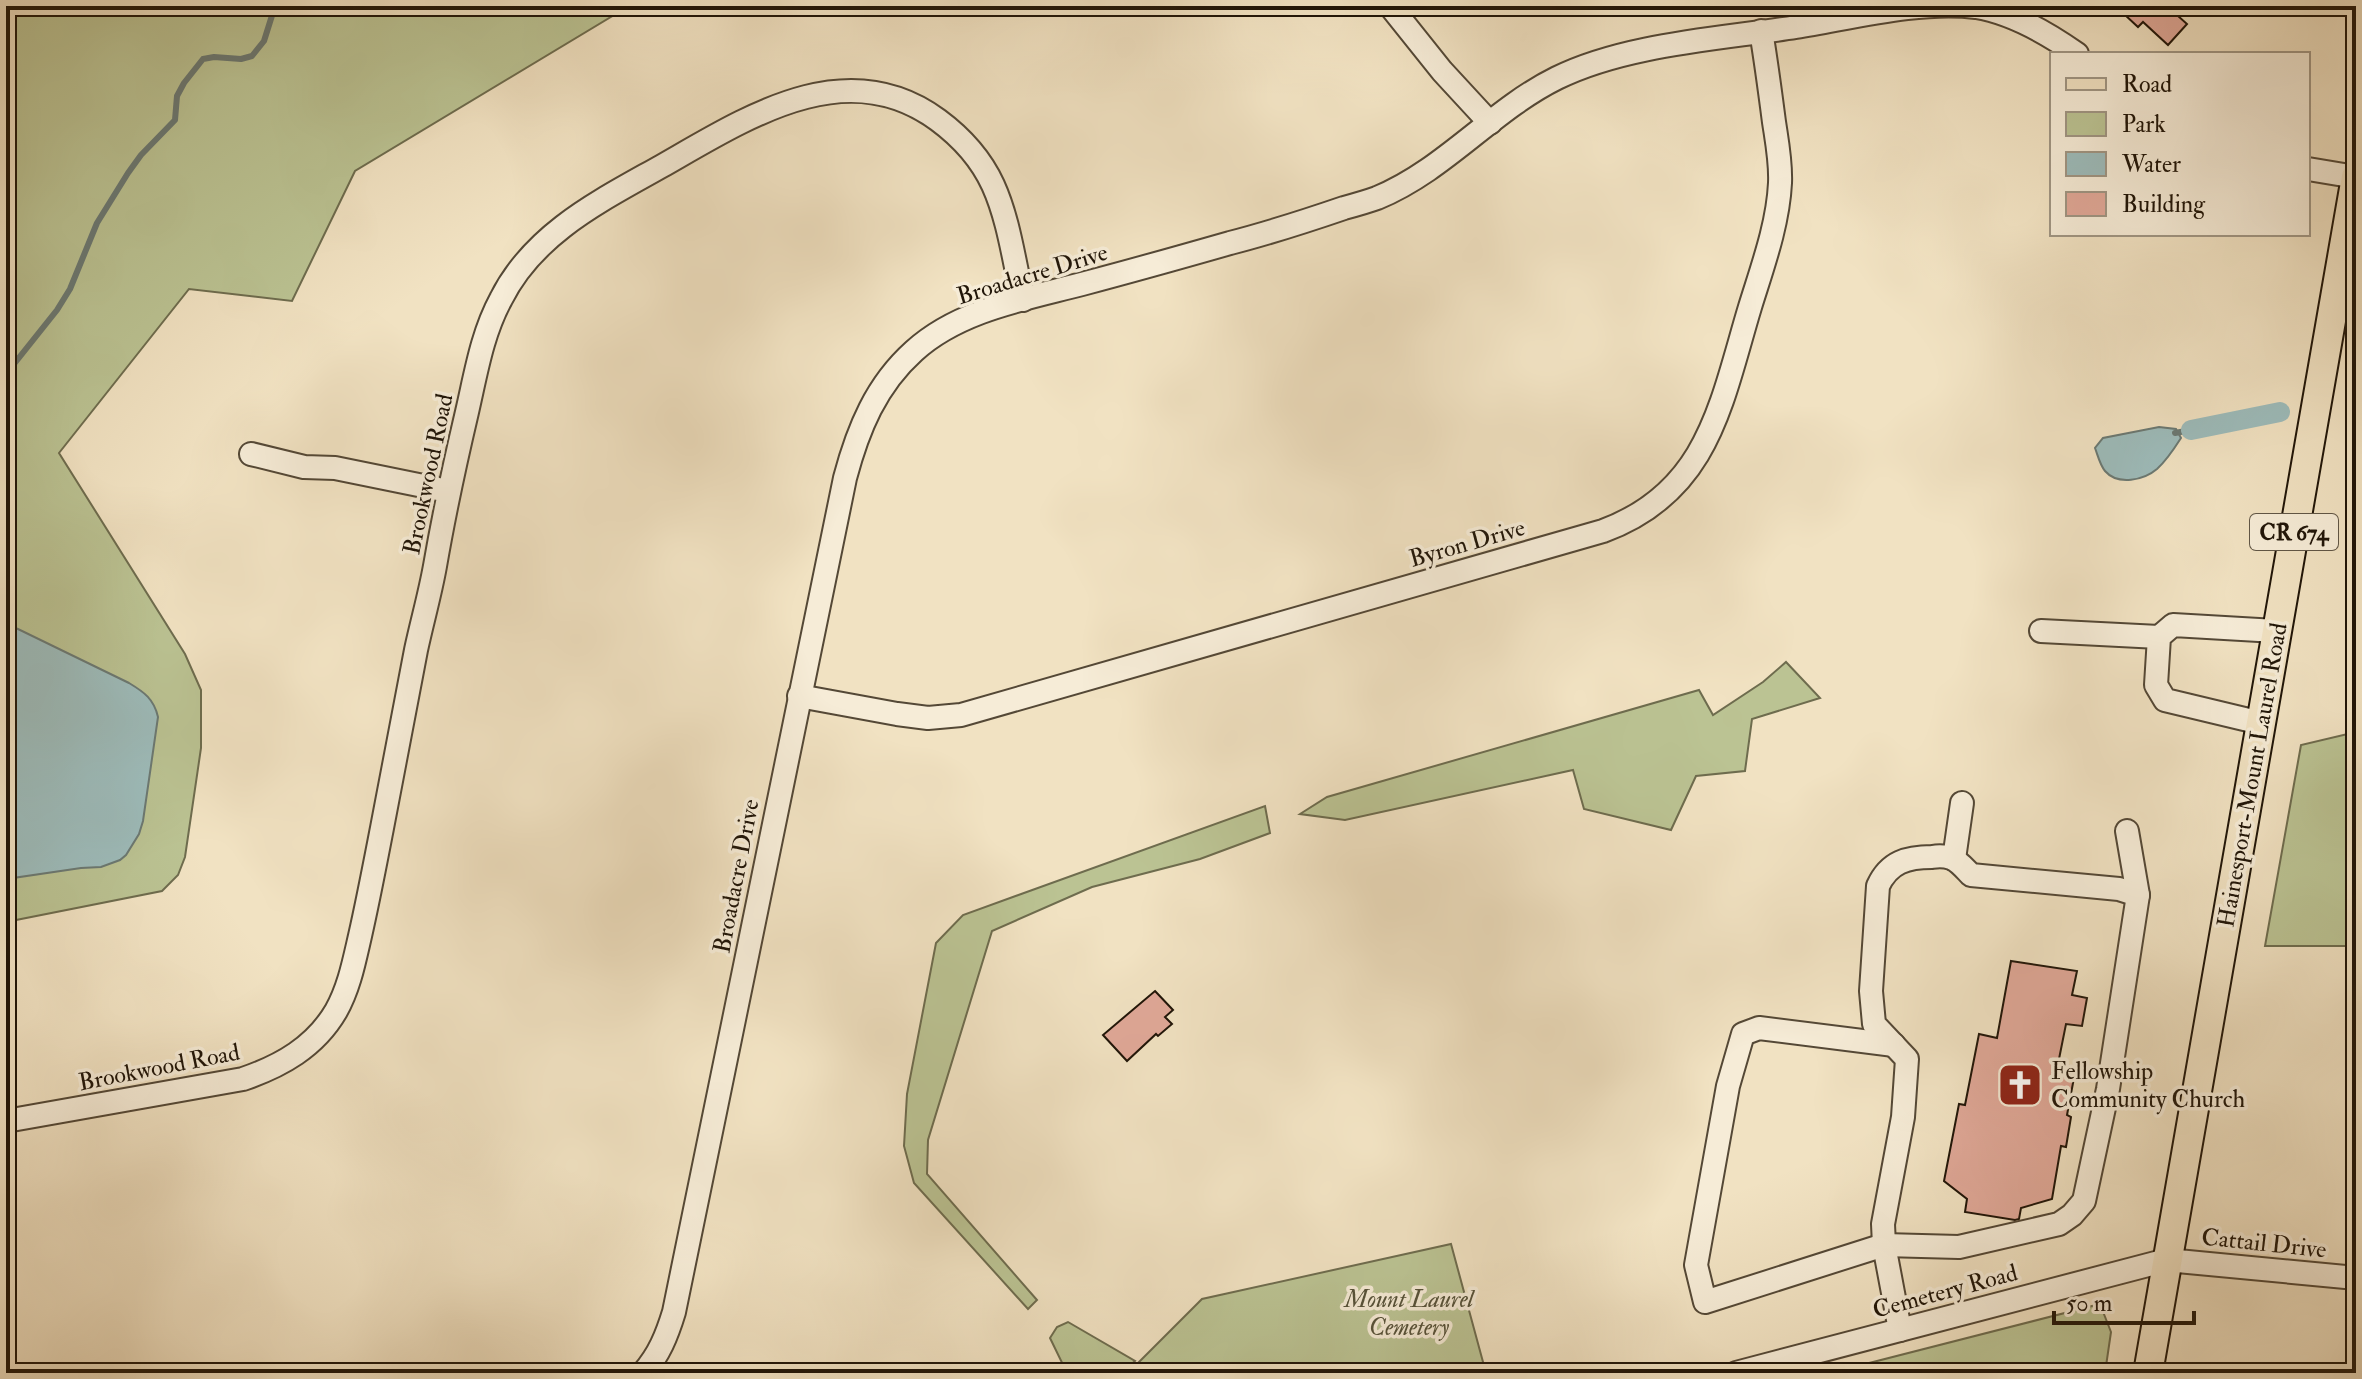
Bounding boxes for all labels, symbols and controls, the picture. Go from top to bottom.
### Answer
legend [2050,52,2310,236]
text: Road [2122,69,2172,100]
text: Park [2122,109,2166,140]
text: Water [2121,149,2181,180]
text: Building [2122,189,2206,220]
street label: Broadacre Drive [953,237,1111,312]
street label: Brookwood Road [396,391,461,557]
street label: Byron Drive [1406,512,1529,575]
road number: CR 674 [2250,514,2338,550]
street label: Hainesport-Mount Laurel Road [2210,620,2295,930]
street label: Broadacre Drive [706,797,767,956]
street label: Brookwood Road [76,1037,243,1098]
place label: Fellowship Community Church [2051,1056,2246,1115]
church icon: Fellowship Community Church [1996,1061,2044,1109]
street label: Cattail Drive [2200,1222,2328,1265]
street label: Cemetery Road [1869,1257,2021,1326]
scale bar [2054,1275,2194,1325]
park label: Mount Laurel Cemetery [1343,1284,1476,1343]
text: 50 m [2066,1288,2113,1319]

